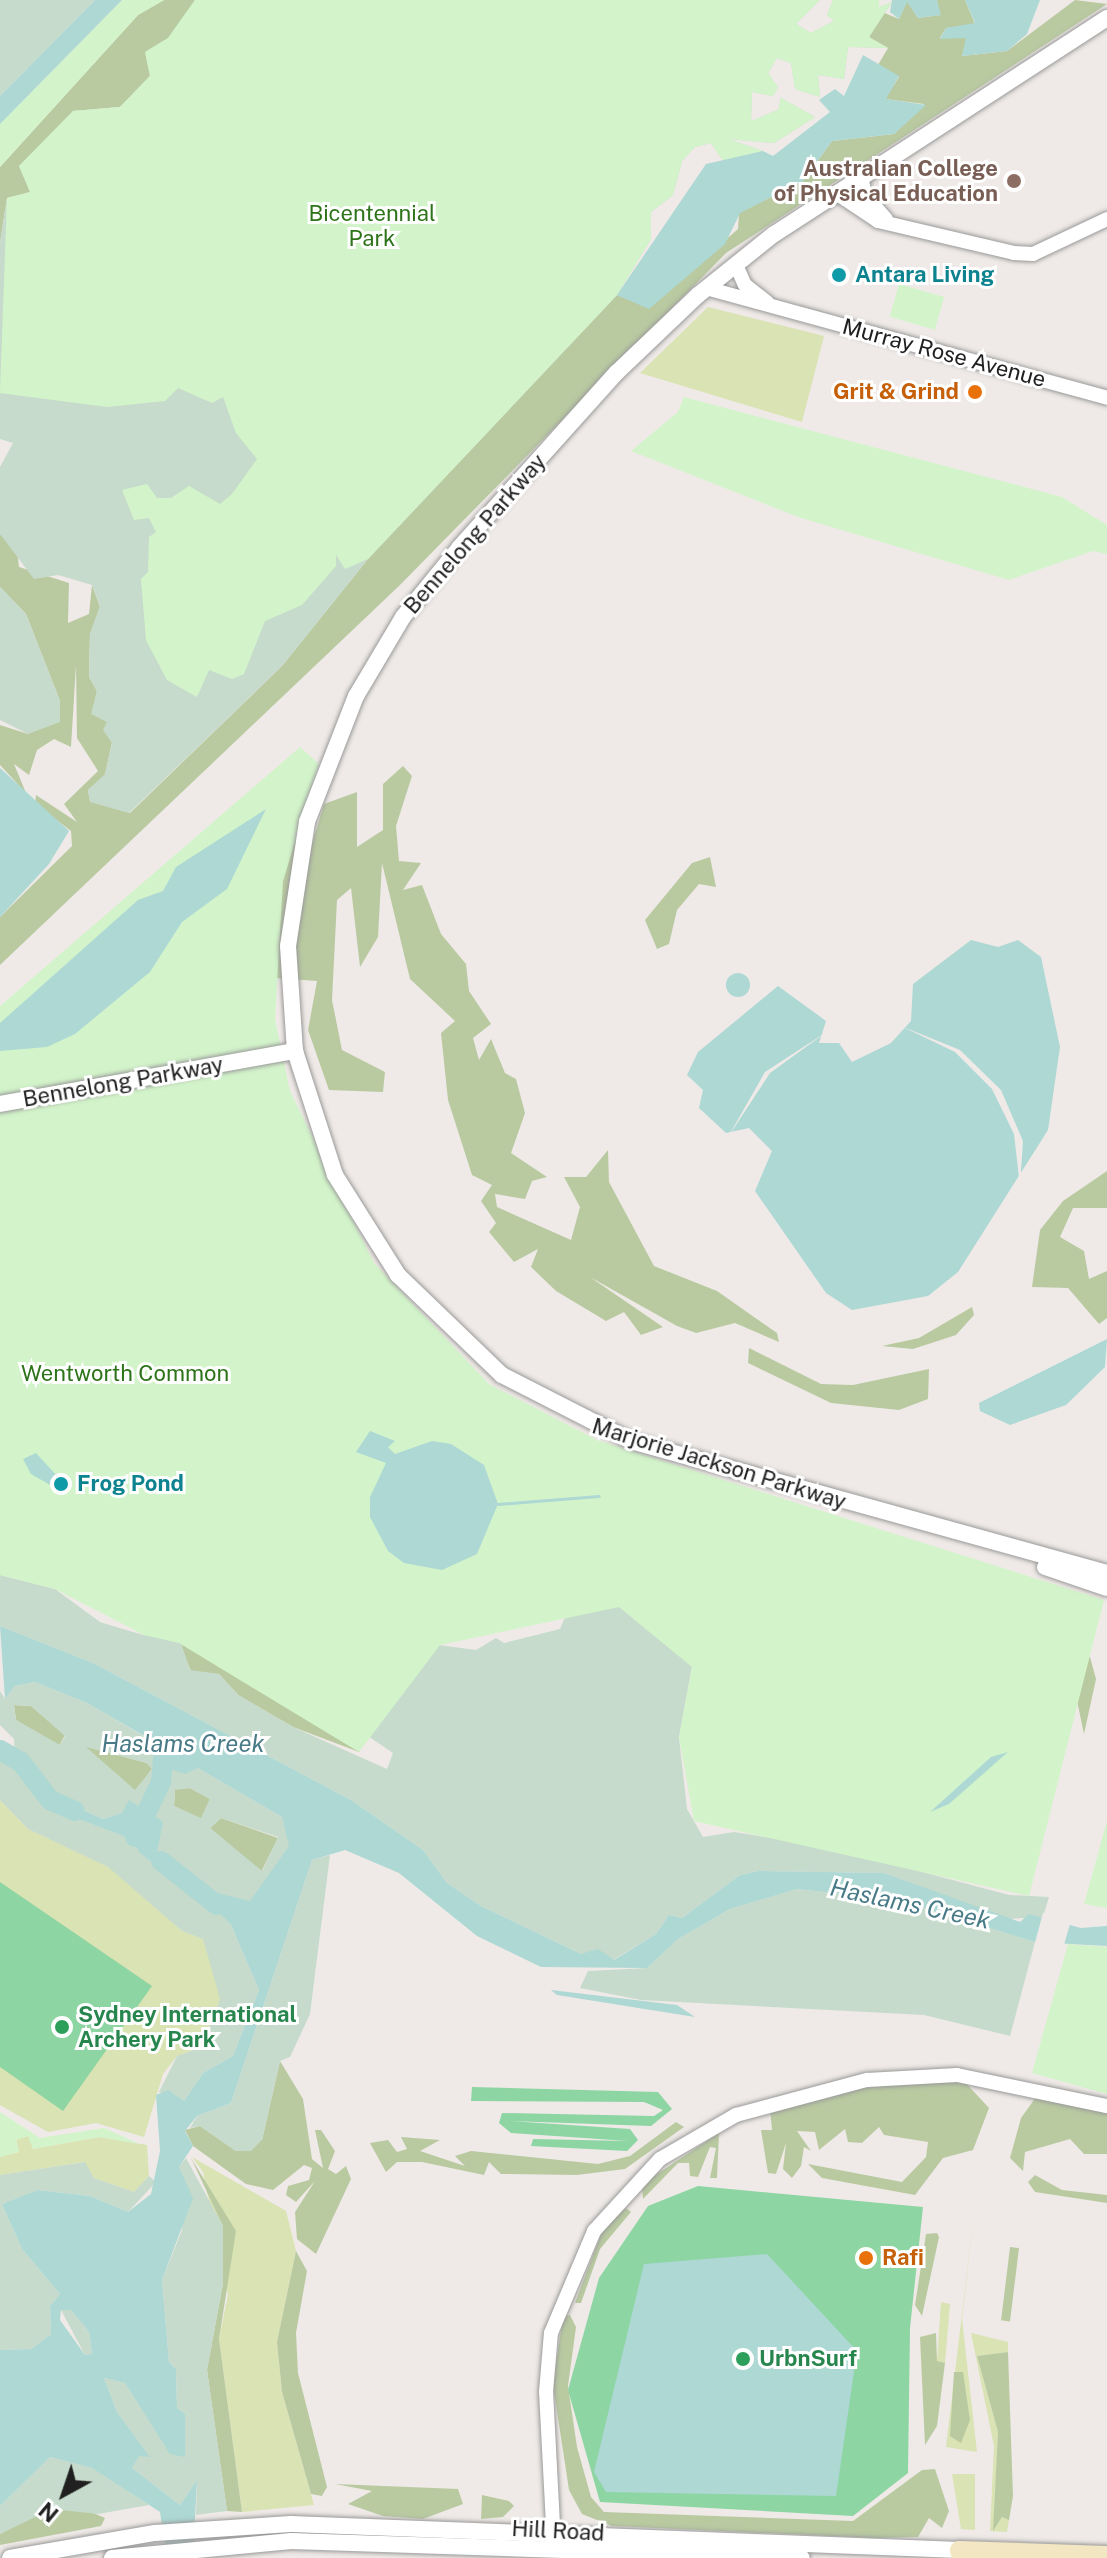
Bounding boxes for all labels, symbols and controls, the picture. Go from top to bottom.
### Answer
place label: Australian College of Physical Education [774,155,998,206]
marker: Australian College of Physical Education [1005,172,1023,190]
park label: Bicentennial Park [308,200,436,252]
place label: Antara Living [855,262,994,288]
marker: Antara Living [830,266,848,284]
street label: Murray Rose Avenue [839,313,1049,393]
place label: Grit & Grind [833,379,959,405]
marker: Grit & Grind [966,383,984,401]
street label: Bennelong Parkway [398,449,552,619]
street label: Bennelong Parkway [21,1051,225,1113]
park label: Wentworth Common [21,1361,229,1387]
street label: Marjorie Jackson Parkway [589,1413,849,1515]
place label: Frog Pond [77,1471,184,1497]
marker: Frog Pond [52,1475,70,1493]
water label: Haslams Creek [102,1730,264,1758]
water label: Haslams Creek [827,1873,993,1935]
place label: Sydney International Archery Park [78,2001,297,2052]
marker: Sydney International Archery Park [53,2018,71,2036]
place label: Rafi [882,2245,924,2271]
marker: Rafi [857,2249,875,2267]
place label: UrbnSurf [759,2346,857,2372]
marker: UrbnSurf [734,2350,752,2368]
north arrow [24,2454,104,2534]
text: N [34,2497,64,2528]
street label: Hill Road [511,2515,605,2547]

